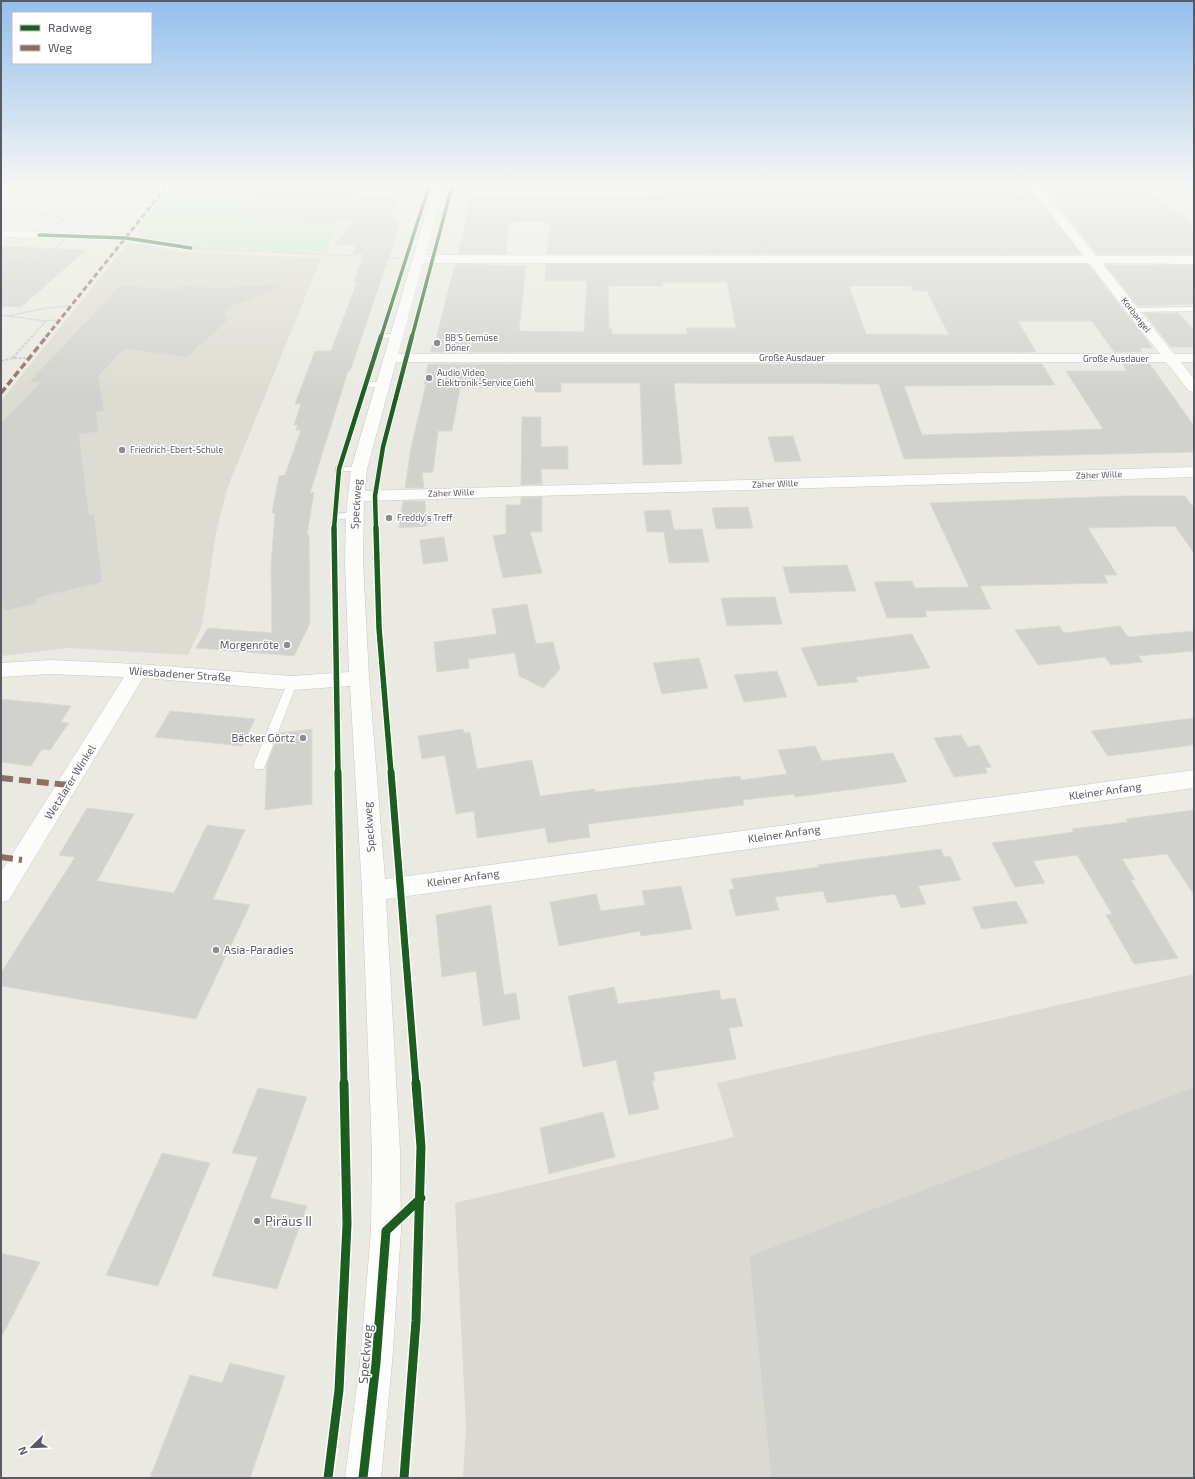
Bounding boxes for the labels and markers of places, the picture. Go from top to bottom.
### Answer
place label: BB'S Gemüse Döner [445,332,498,353]
marker: BB'S Gemüse Döner [432,338,442,348]
place label: Audio Video Elektronik-Service Giehl [437,367,535,388]
marker: Audio Video Elektronik-Service Giehl [424,373,434,383]
place label: Friedrich-Ebert-Schule [130,444,223,455]
marker: Friedrich-Ebert-Schule [117,445,127,455]
place label: Freddy's Treff [397,512,453,523]
marker: Freddy's Treff [384,513,394,523]
place label: Morgenröte [220,638,279,651]
marker: Morgenröte [282,640,292,650]
place label: Bäcker Görtz [231,731,295,744]
marker: Bäcker Görtz [298,733,308,743]
place label: Asia-Paradies [224,943,294,956]
marker: Asia-Paradies [211,945,221,955]
place label: Piräus II [265,1213,312,1229]
marker: Piräus II [252,1216,262,1226]

